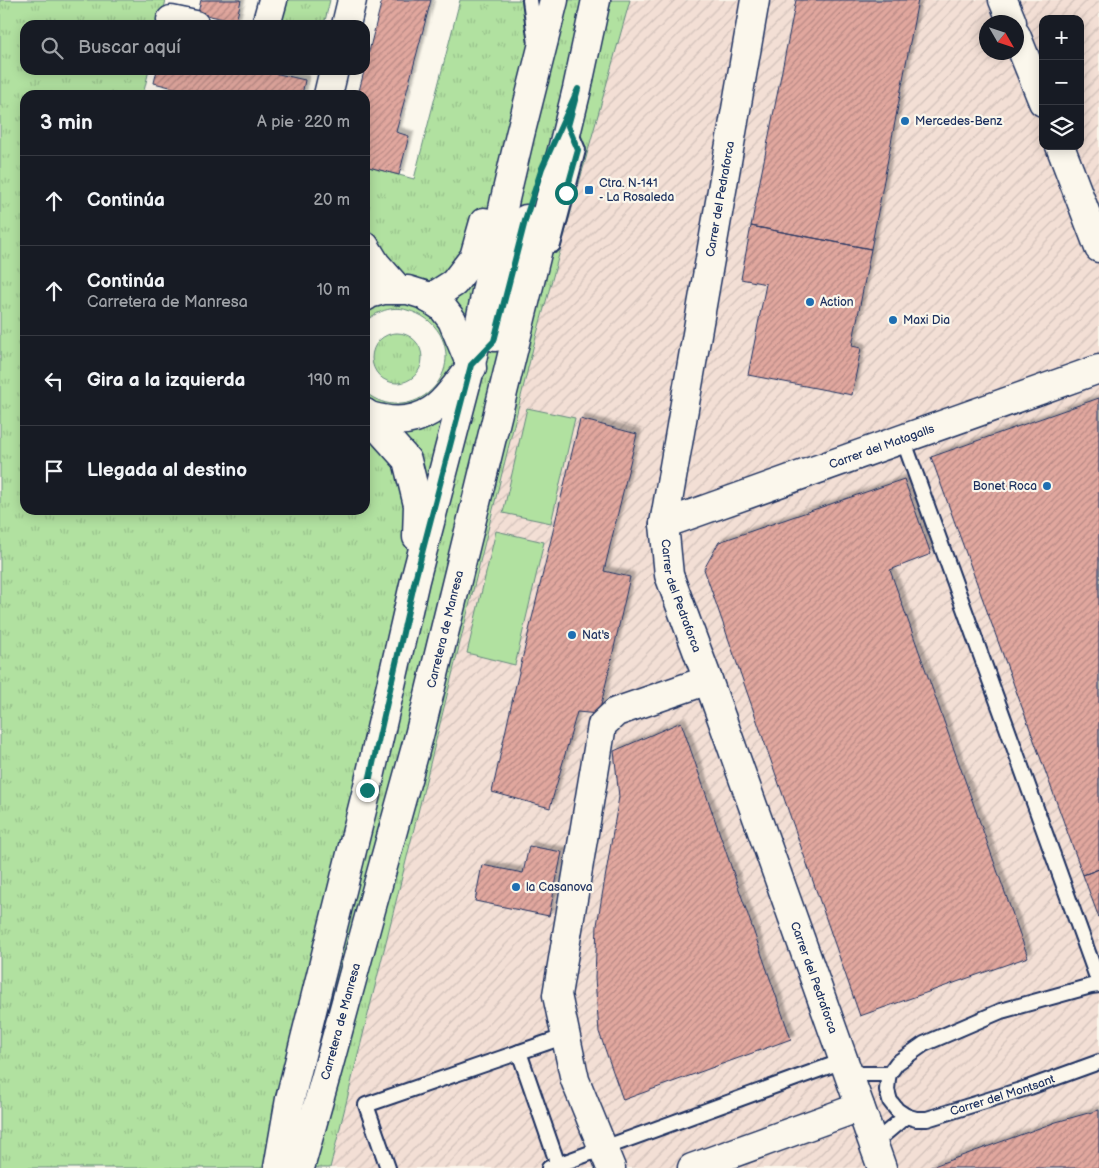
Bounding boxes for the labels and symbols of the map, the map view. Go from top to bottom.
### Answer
north arrow [979,15,1024,60]
place label: Mercedes-Benz [915,114,1002,129]
marker: Mercedes-Benz [899,115,911,127]
street label: Carrer del Pedraforca [703,140,738,258]
place label: Ctra. N-141 - La Rosaleda [599,176,674,205]
route start [555,182,578,205]
marker: Ctra. N-141 - La Rosaleda [583,184,595,196]
place label: Action [820,295,854,310]
marker: Action [804,296,816,308]
place label: Maxi Dia [903,313,950,328]
marker: Maxi Dia [887,314,899,326]
street label: Carrer del Matagalls [827,421,937,473]
place label: Bonet Roca [973,479,1037,494]
marker: Bonet Roca [1041,480,1053,492]
street label: Carrer del Pedraforca [658,538,704,655]
street label: Carretera de Manresa [424,569,467,690]
place label: Nat's [582,628,609,643]
marker: Nat's [566,629,578,641]
route end [356,779,379,802]
place label: la Casanova [526,880,593,895]
marker: la Casanova [510,881,522,893]
street label: Carrer del Pedraforca [787,920,841,1036]
street label: Carretera de Manresa [318,961,364,1082]
street label: Carrer del Montsant [948,1072,1057,1119]

